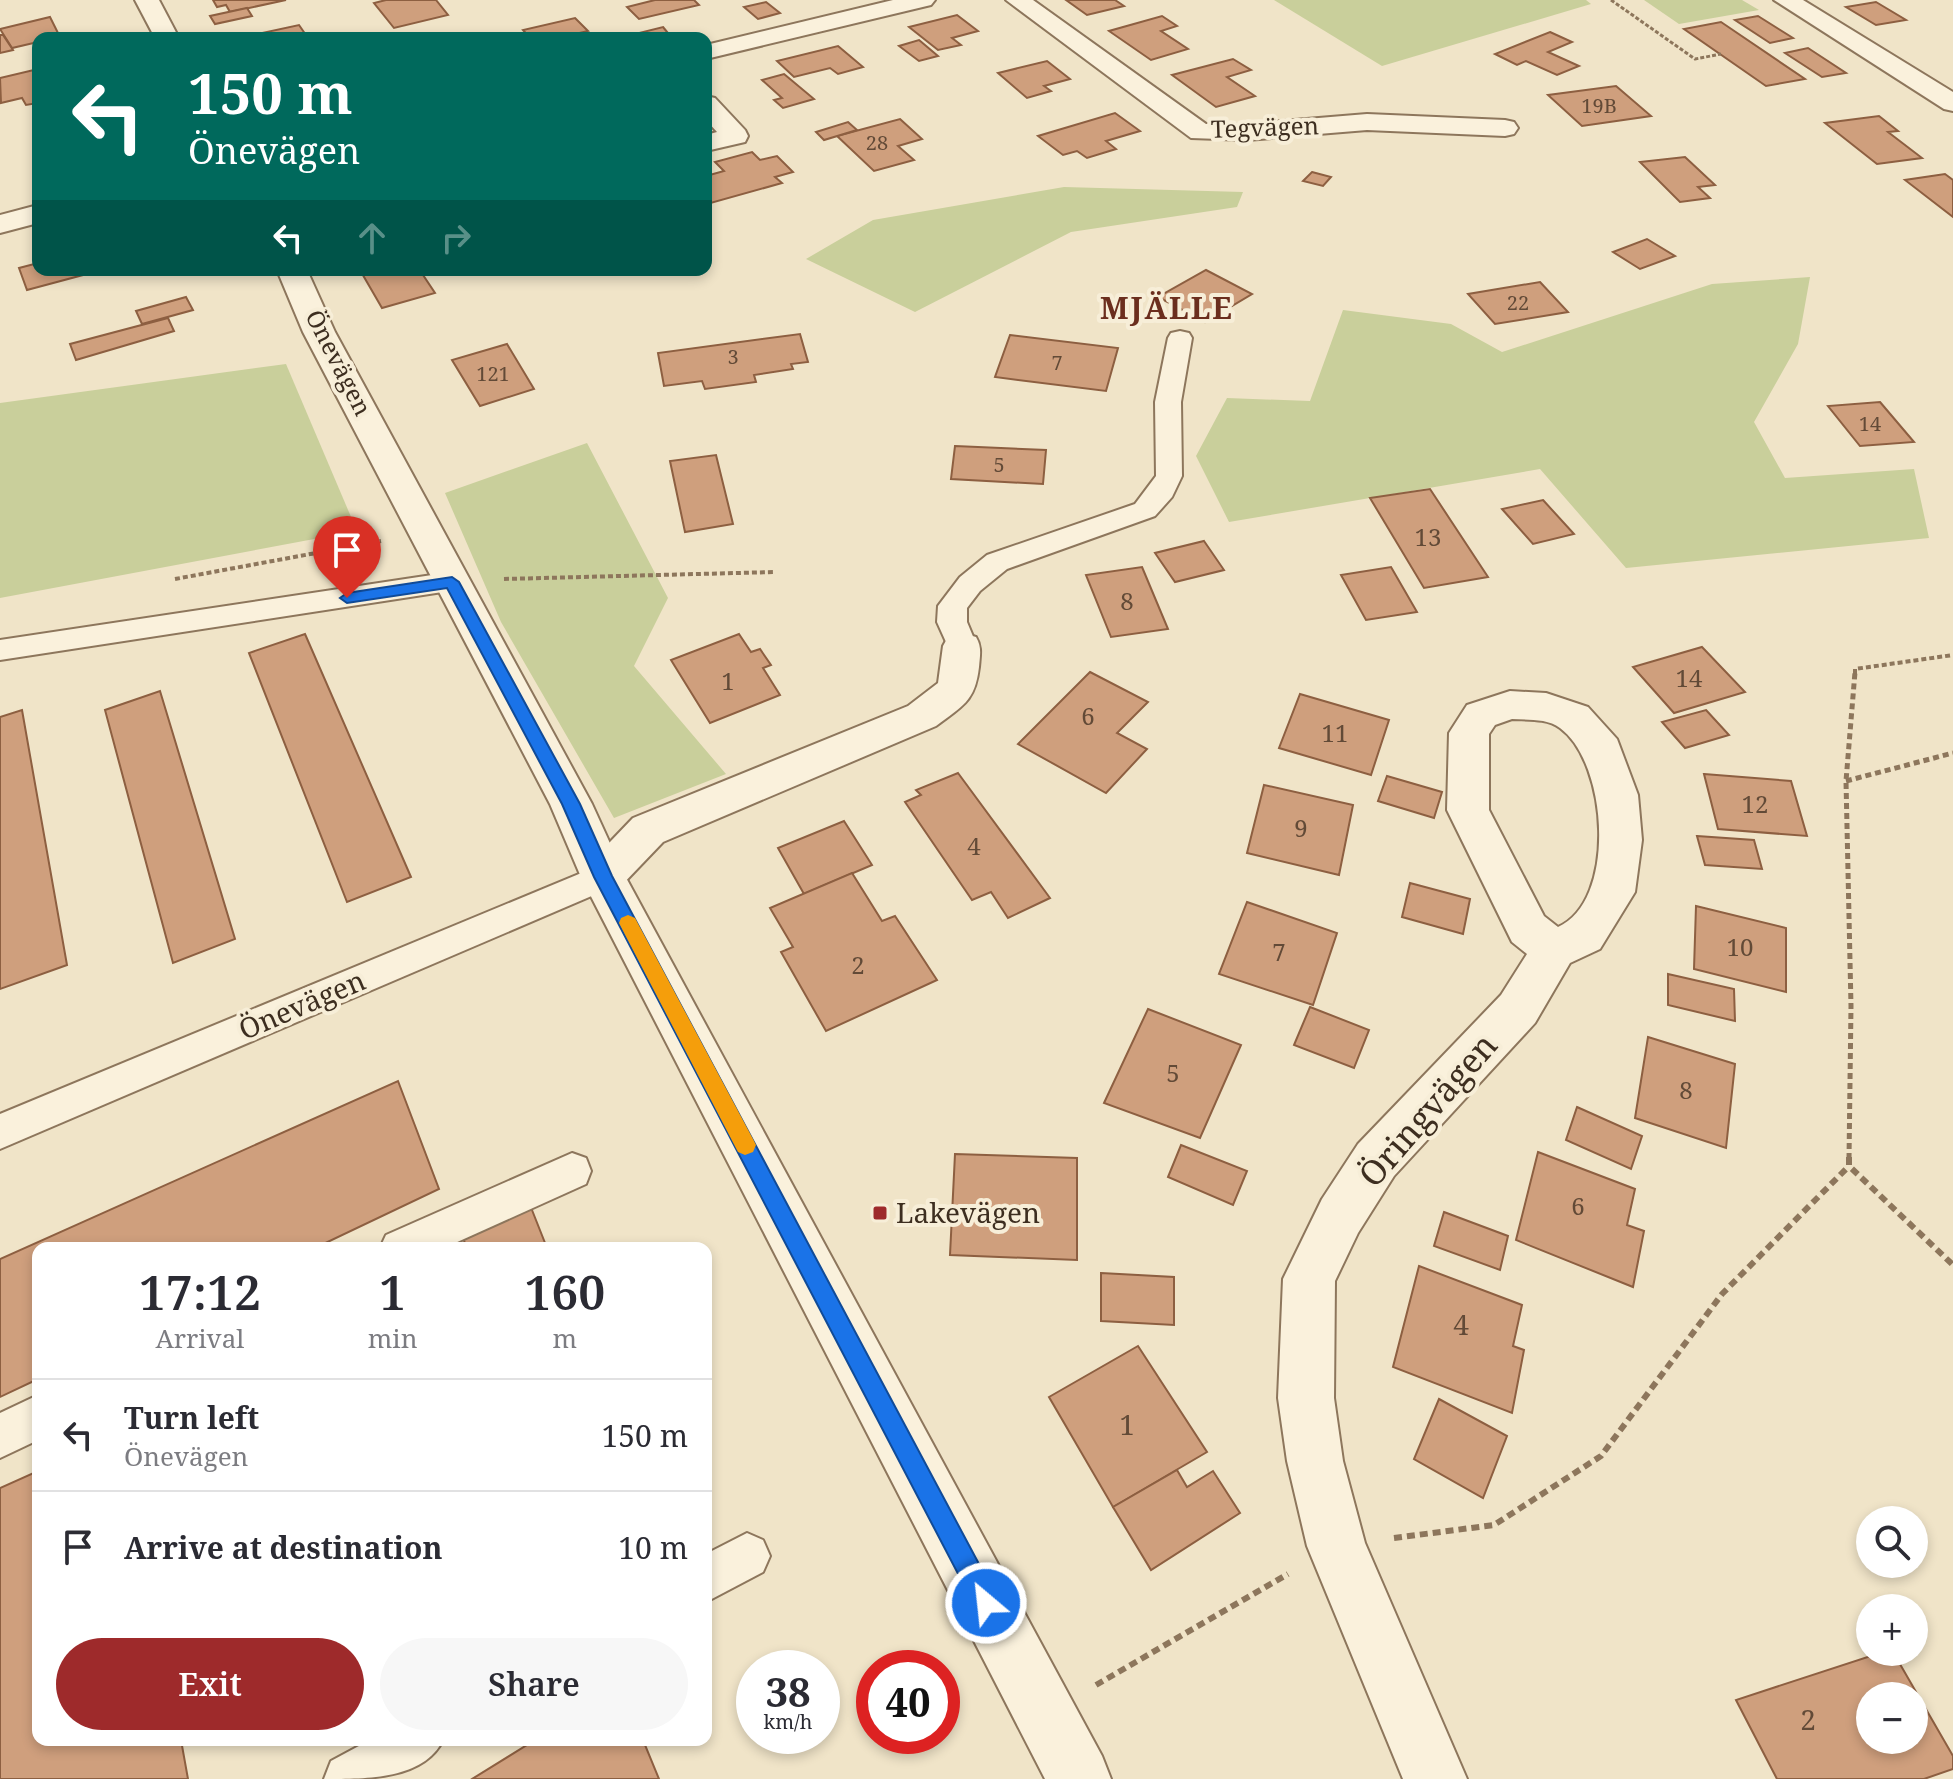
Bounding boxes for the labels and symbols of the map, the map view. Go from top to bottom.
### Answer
house number: 19B [1581,92,1617,119]
street label: Tegvägen [1210,108,1319,145]
house number: 28 [866,129,888,156]
district label: MJÄLLE [1100,287,1234,328]
house number: 22 [1507,289,1529,316]
street label: Önevägen [299,304,380,421]
house number: 3 [727,343,739,370]
house number: 7 [1051,349,1063,376]
house number: 121 [476,360,510,387]
house number: 14 [1859,410,1881,437]
house number: 5 [993,451,1005,478]
pin [313,516,381,598]
house number: 13 [1415,520,1441,553]
house number: 8 [1120,584,1134,617]
house number: 14 [1676,661,1703,694]
house number: 1 [721,664,735,697]
house number: 6 [1081,699,1095,732]
house number: 11 [1322,716,1348,749]
house number: 12 [1742,787,1768,820]
house number: 9 [1294,811,1308,844]
house number: 4 [967,829,981,862]
house number: 10 [1727,930,1753,963]
house number: 7 [1272,935,1286,968]
house number: 2 [851,948,865,981]
street label: Önevägen [233,960,371,1048]
street label: Öringvägen [1348,1023,1507,1196]
house number: 5 [1166,1056,1180,1089]
house number: 8 [1679,1073,1693,1106]
house number: 6 [1571,1189,1585,1222]
place label: Lakevägen [896,1193,1040,1231]
marker: Lakevägen [871,1204,889,1222]
house number: 4 [1453,1305,1469,1343]
house number: 1 [1119,1405,1135,1443]
position arrow [944,1561,1028,1645]
speed limit sign: 40 [856,1650,960,1754]
house number: 2 [1800,1700,1816,1738]

